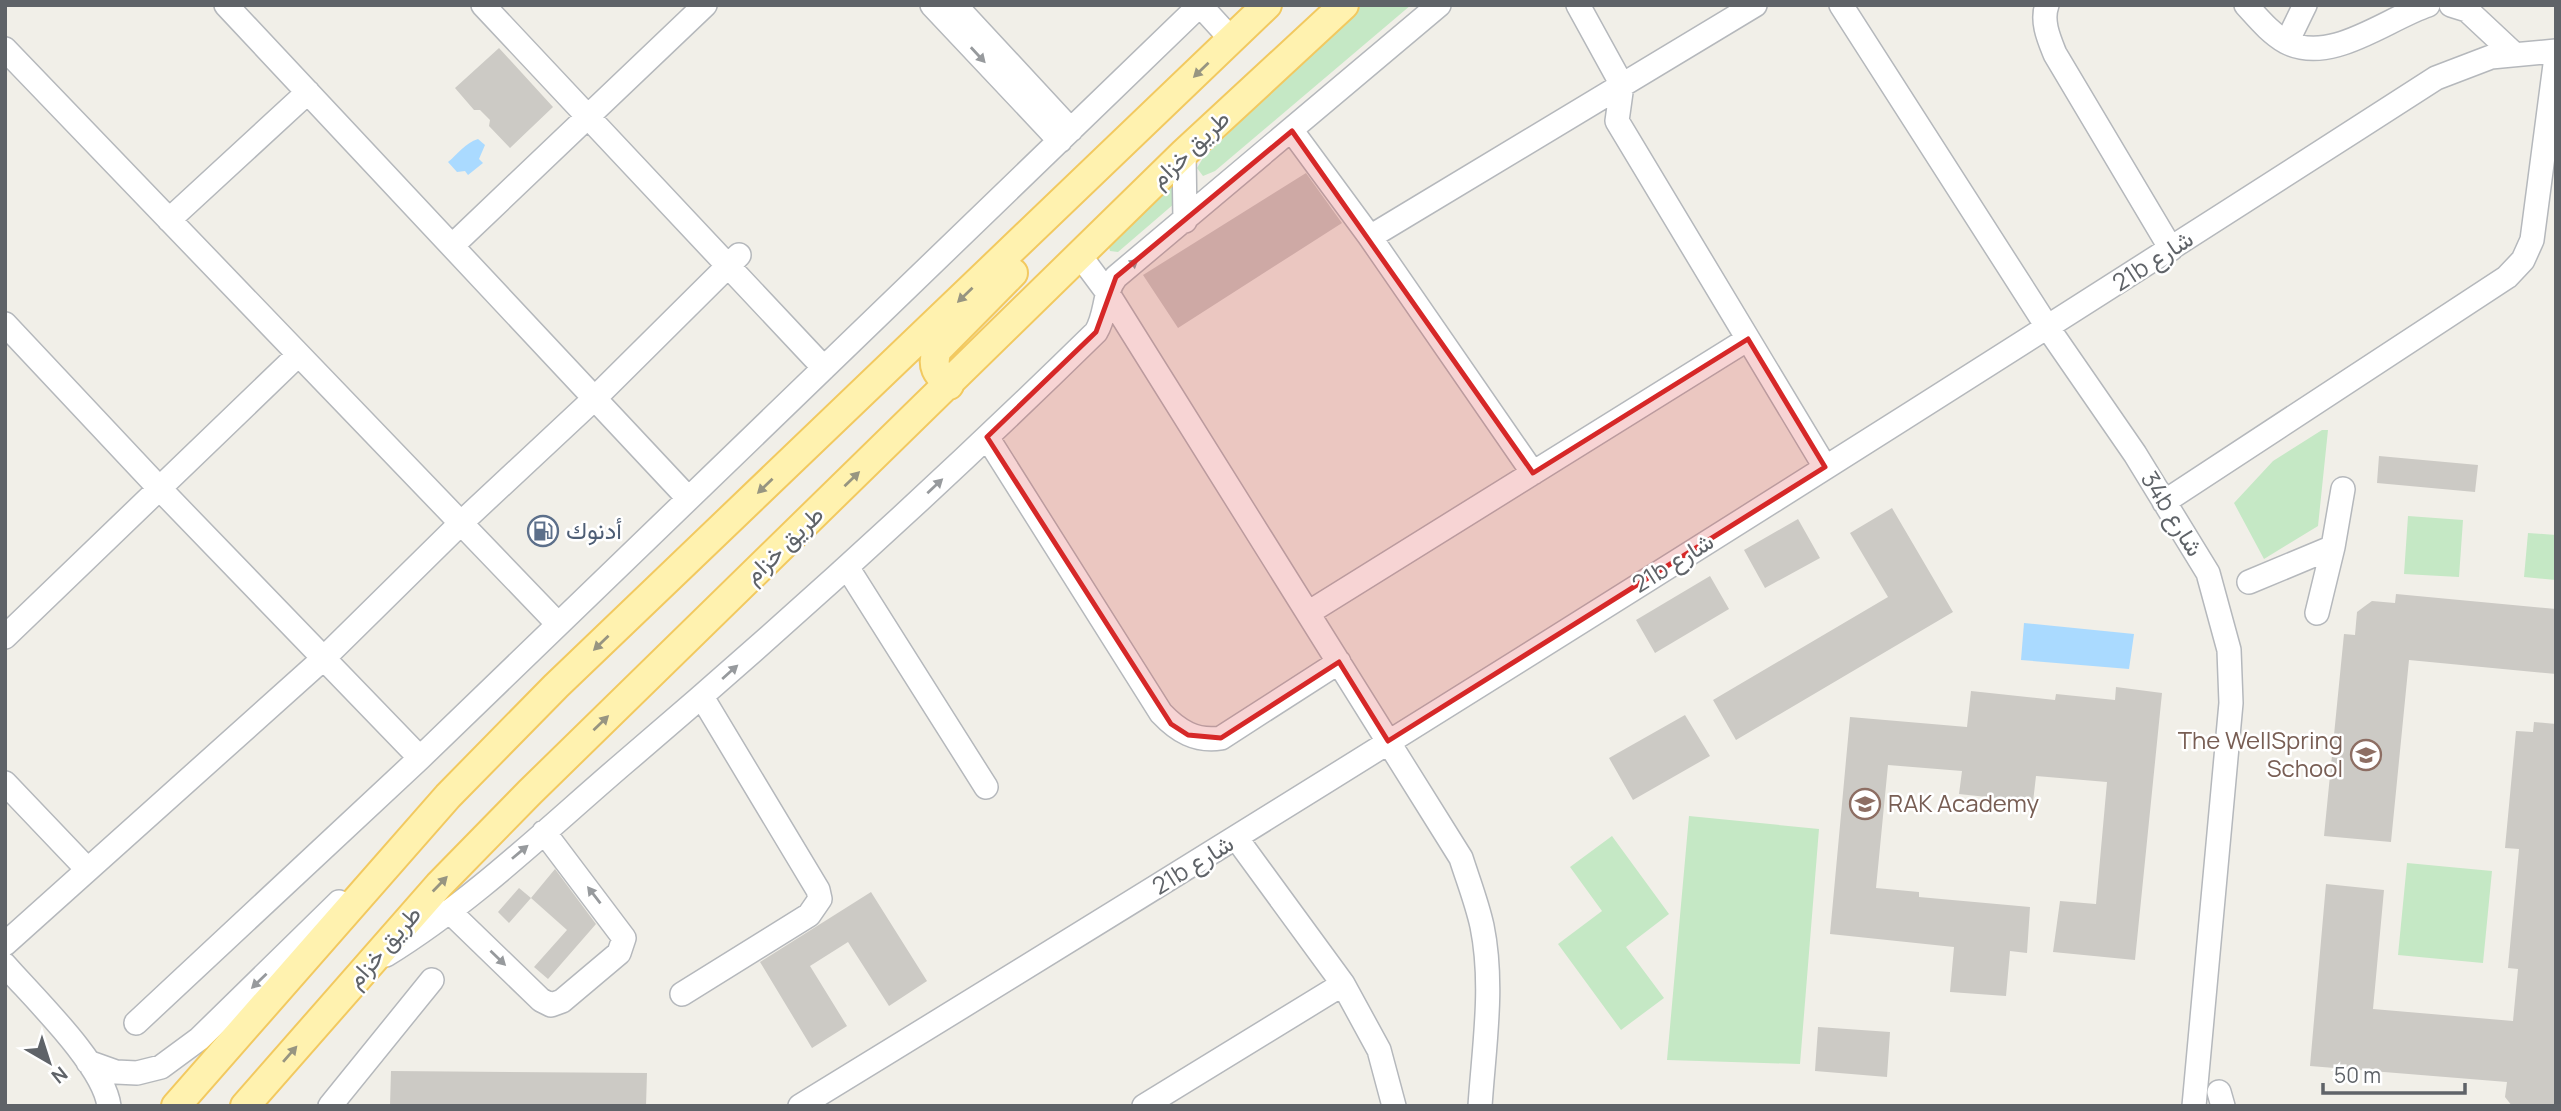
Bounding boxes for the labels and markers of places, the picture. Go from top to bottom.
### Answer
place label: أدنوك [566,513,622,546]
fuel station icon: أدنوك [526,514,560,548]
place label: The WellSpring School [2178,723,2343,784]
school or university icon: The WellSpring School [2349,738,2383,772]
place label: RAK Academy [1888,786,2039,819]
school or university icon: RAK Academy [1848,787,1882,821]

